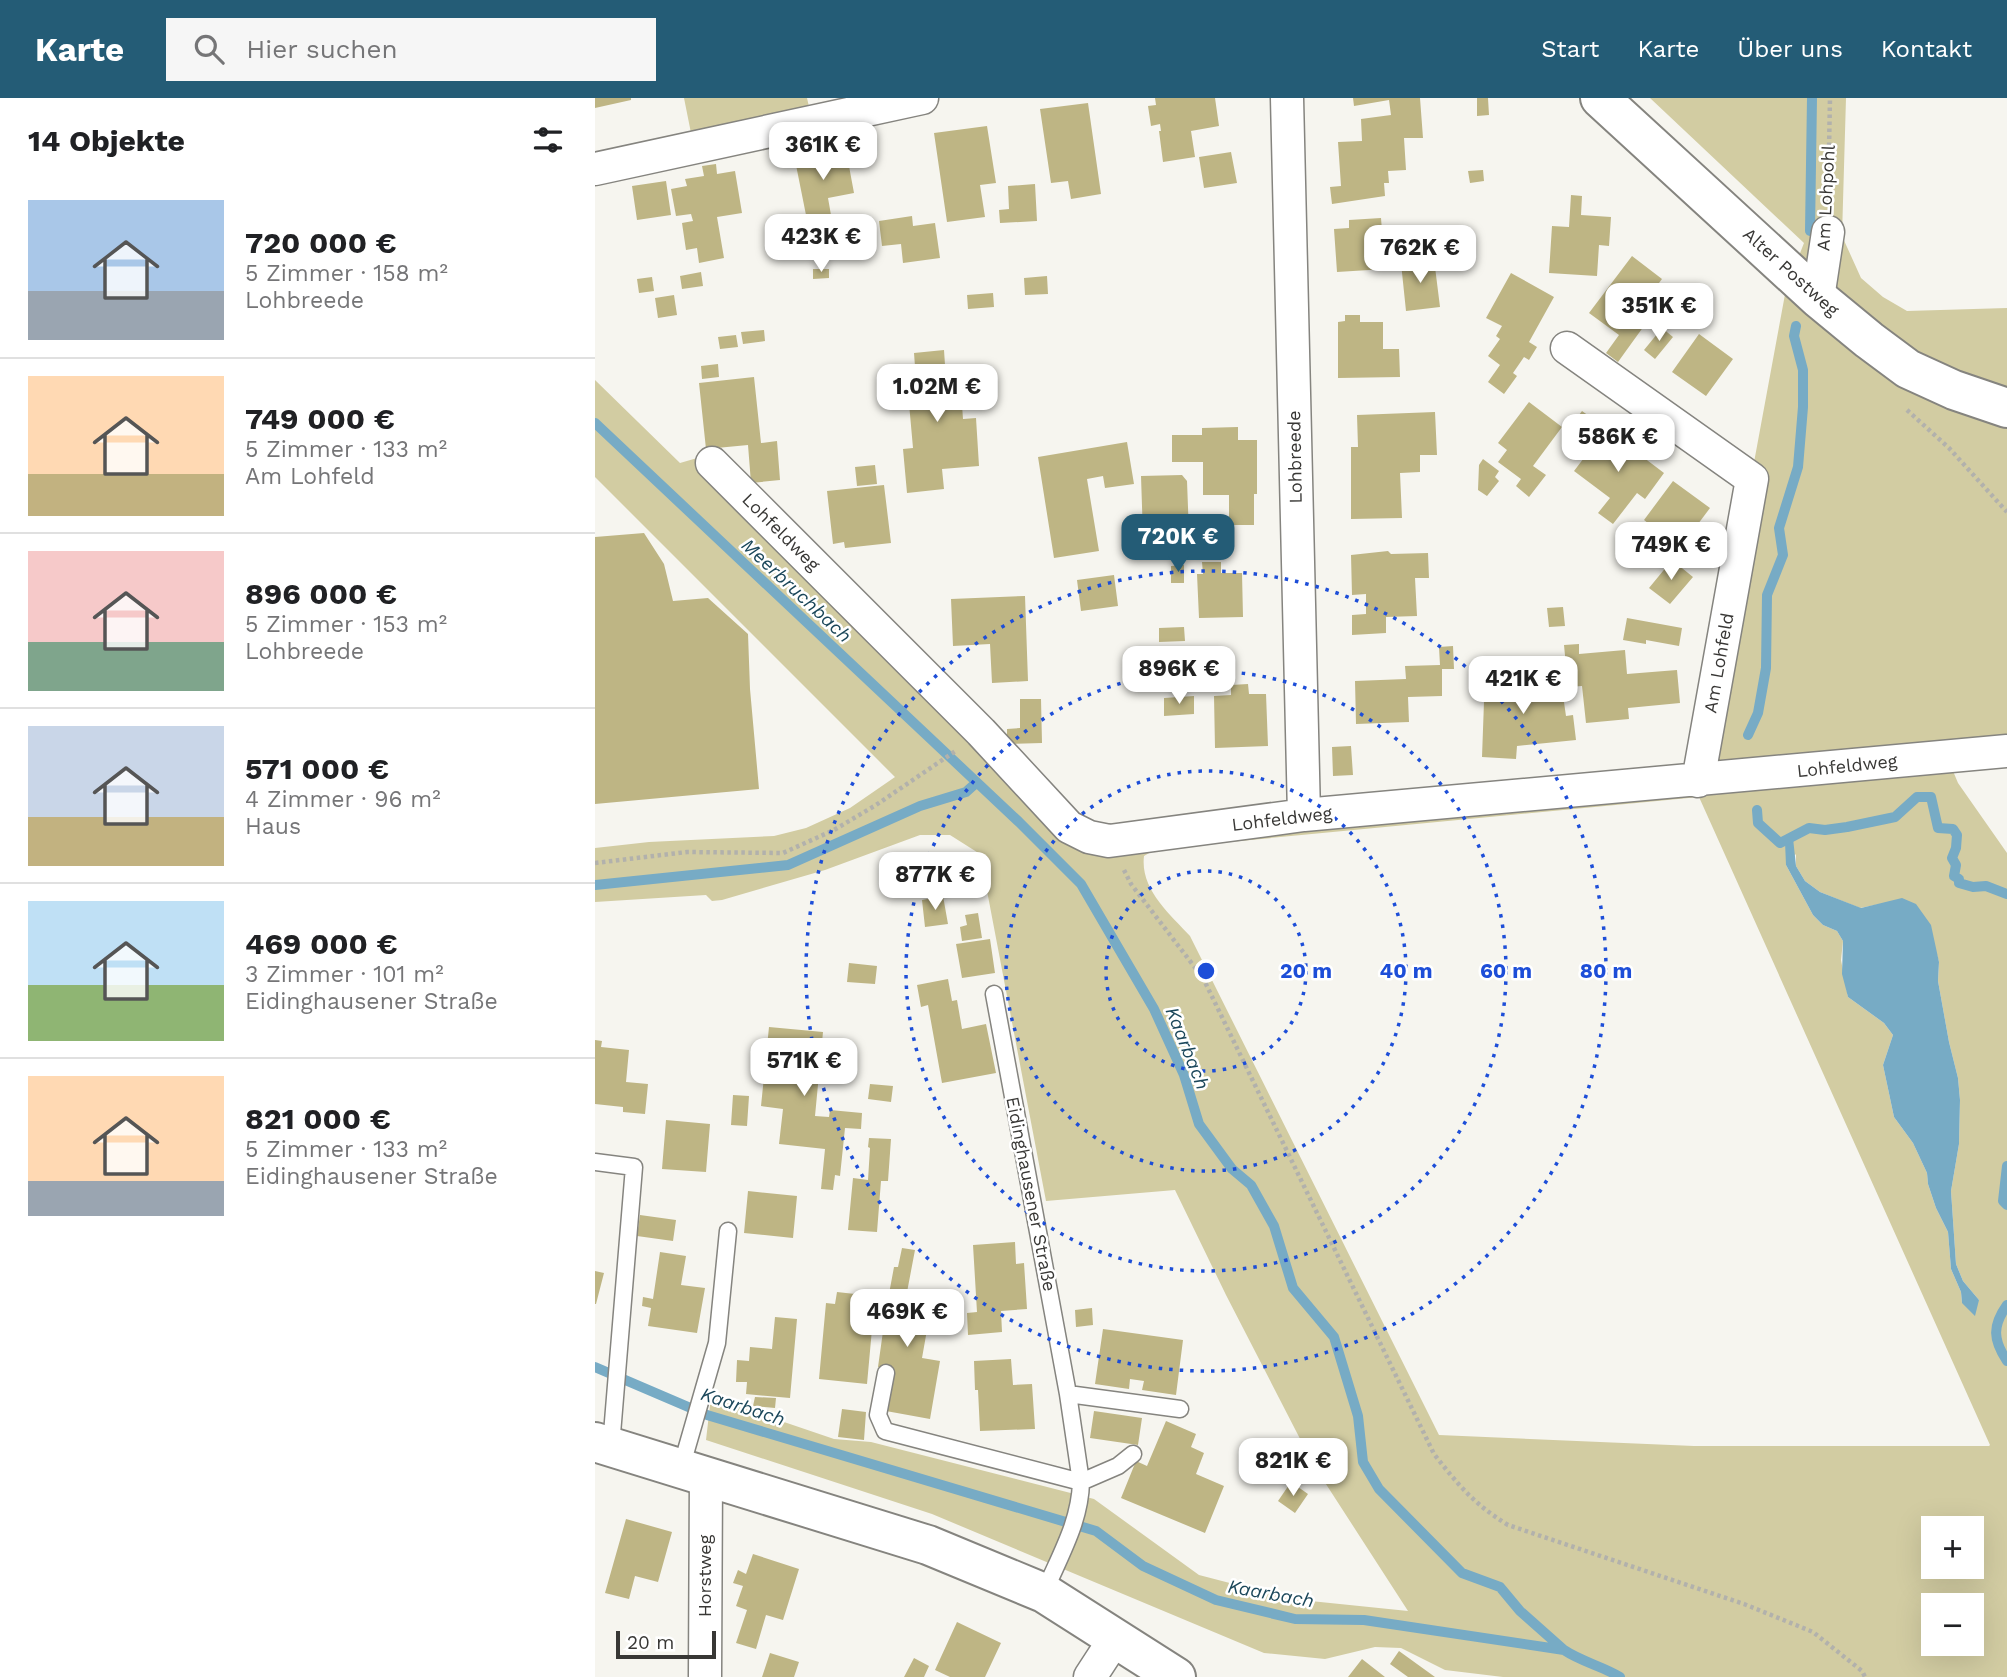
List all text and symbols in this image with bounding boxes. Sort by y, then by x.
search box [166,18,656,81]
text: Karte [35,30,124,69]
icon: search [190,30,228,68]
text: Hier suchen [246,34,398,64]
text: Start [1541,35,1599,63]
text: Karte [1637,35,1699,63]
text: Über uns [1737,35,1843,63]
text: Kontakt [1881,35,1972,63]
icon: filters [529,121,567,159]
pin: 361K € [766,122,880,182]
text: 14 Objekte [28,123,185,158]
text: 361K € [785,131,861,158]
street label: Am Lohpohl [1812,144,1839,252]
pin: 423K € [764,214,878,274]
text: 423K € [781,223,861,250]
street label: Alter Postweg [1739,223,1844,320]
text: 720 000 € [245,225,397,260]
pin: 762K € [1363,226,1477,285]
icon: home [84,228,168,312]
text: 762K € [1380,234,1460,261]
text: 5 Zimmer · 158 m² [245,260,448,287]
pin: 351K € [1602,284,1716,343]
text: Lohbreede [245,287,364,314]
text: 351K € [1621,292,1697,319]
pin: 1.02M € [872,364,1002,424]
text: 1.02M € [893,373,981,400]
text: 749 000 € [245,401,395,436]
icon: home [84,404,168,488]
street label: Lohbreede [1283,410,1306,504]
pin: 586K € [1561,414,1675,474]
text: 586K € [1578,423,1658,450]
text: 5 Zimmer · 133 m² [245,436,447,463]
text: Am Lohfeld [245,463,375,490]
street label: Lohfeldweg [738,488,825,575]
pin: 720K € [1121,514,1235,574]
pin: 749K € [1614,522,1728,582]
text: 720K € [1137,523,1219,550]
text: 749K € [1631,531,1711,558]
water label: Meerbruchbach [737,534,856,647]
text: 896 000 € [245,576,397,611]
icon: home [84,579,168,663]
text: 5 Zimmer · 153 m² [245,611,447,638]
street label: Am Lohfeld [1699,611,1738,715]
text: Lohbreede [245,638,364,665]
pin: 896K € [1122,646,1236,706]
text: 896K € [1138,655,1220,682]
pin: 421K € [1466,656,1580,716]
text: 421K € [1485,665,1561,692]
street label: Lohfeldweg [1796,750,1899,781]
text: 571 000 € [245,751,389,786]
icon: home [84,754,168,838]
text: 4 Zimmer · 96 m² [245,786,441,813]
street label: Lohfeldweg [1231,802,1334,835]
text: Haus [245,813,301,840]
pin: 877K € [878,852,992,912]
text: 877K € [895,861,975,888]
text: 469 000 € [245,926,398,961]
icon: home [84,929,168,1013]
text: 20 m [1280,958,1332,983]
text: 40 m [1380,958,1432,983]
text: 60 m [1480,958,1532,983]
text: 80 m [1580,958,1632,983]
centre of rings [1194,959,1218,983]
text: 3 Zimmer · 101 m² [245,961,444,988]
text: Eidinghausener Straße [245,988,498,1015]
water label: Kaarbach [1161,1003,1215,1093]
pin: 571K € [747,1038,861,1098]
text: 571K € [766,1047,842,1074]
street label: Eidinghausener Straße [1002,1095,1061,1293]
text: 821 000 € [245,1101,391,1136]
icon: home [84,1104,168,1188]
text: 5 Zimmer · 133 m² [245,1136,447,1163]
text: Eidinghausener Straße [245,1163,498,1190]
pin: 469K € [850,1290,964,1349]
text: 469K € [866,1298,948,1325]
water label: Kaarbach [698,1382,788,1431]
pin: 821K € [1236,1438,1350,1498]
text: 821K € [1255,1447,1331,1474]
map controls [1921,1516,1984,1656]
button: + [1921,1516,1984,1579]
street label: Horstweg [694,1534,715,1617]
water label: Kaarbach [1226,1575,1316,1612]
button: − [1921,1593,1984,1656]
scale bar [616,1628,716,1660]
text: 20 m [627,1631,674,1654]

